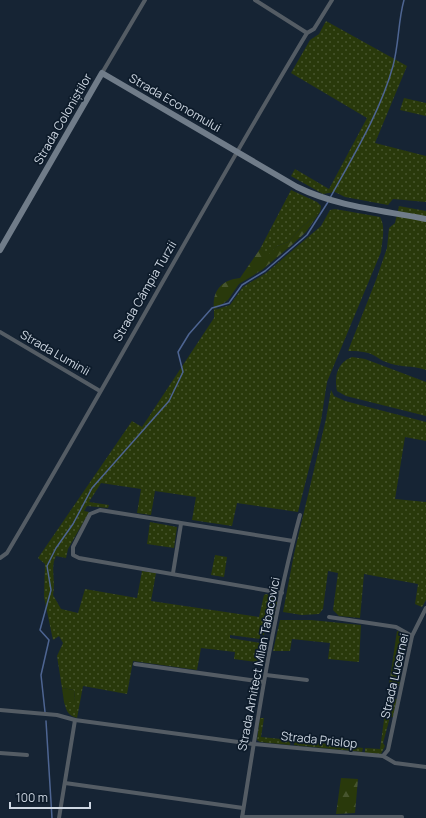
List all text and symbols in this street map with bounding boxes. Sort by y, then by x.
street label: Strada Coloniștilor [30,69,96,168]
street label: Strada Economului [126,69,224,136]
street label: Strada Câmpia Turzii [109,237,180,344]
street label: Strada Luminii [17,326,93,379]
street label: Strada Arhitect Milan Tabacovici [233,576,284,752]
street label: Strada Lucernei [376,632,413,720]
street label: Strada Prislop [280,727,358,752]
scale bar [10,784,90,810]
text: 100 m [16,789,48,806]

